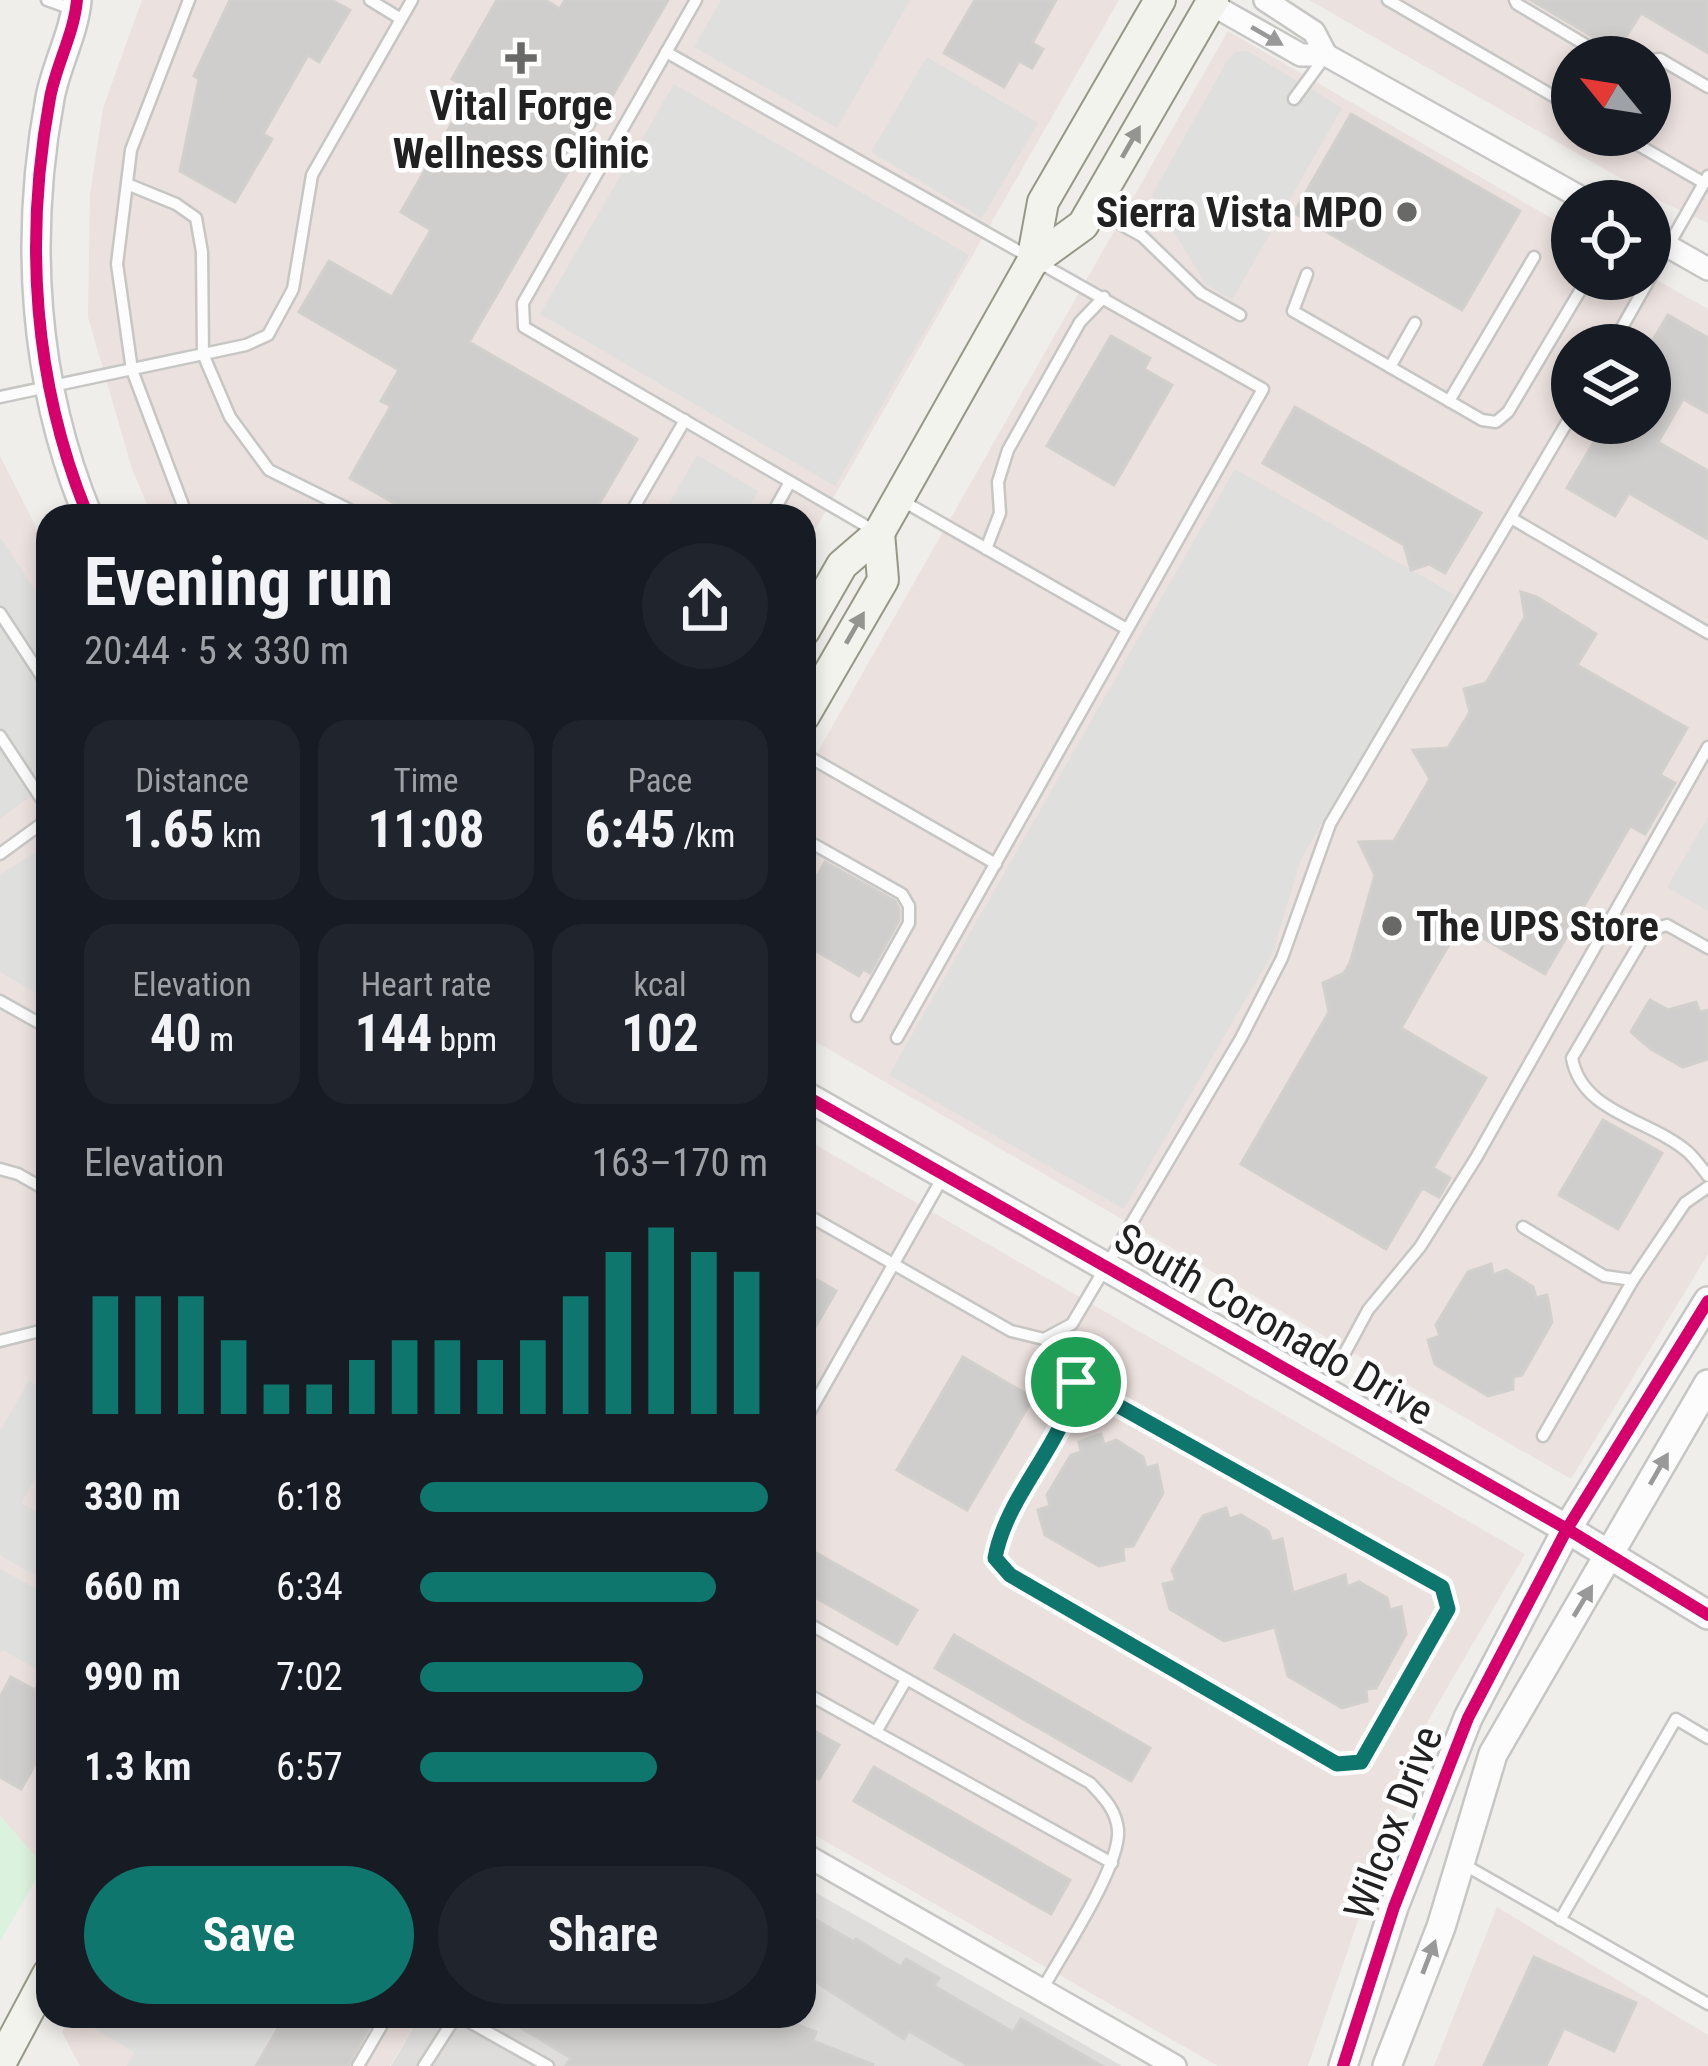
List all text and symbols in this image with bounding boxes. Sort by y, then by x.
one-way arrow [1250,24,1284,45]
north arrow [1551,36,1671,156]
map controls [1551,36,1671,444]
marker: Vital Forge Wellness Clinic [505,42,537,74]
place label: Vital Forge Wellness Clinic [393,81,649,178]
one-way arrow [1120,125,1141,159]
button: locate [1551,180,1671,300]
place label: Sierra Vista MPO [1096,188,1383,237]
marker: Sierra Vista MPO [1394,199,1420,225]
button: layers [1551,324,1671,444]
button: share [642,543,768,669]
text: Evening run [84,544,393,621]
one-way arrow [844,611,865,644]
text: 20:44 · 5 × 330 m [84,628,349,674]
text: Distance [135,761,249,800]
text: Time [393,761,459,800]
text: Pace [628,761,692,800]
text: 1.65 [122,800,214,859]
text: 11:08 [367,800,485,859]
text: 6:45 [585,800,676,859]
text: km [214,816,262,855]
text: /km [676,816,735,855]
place label: The UPS Store [1416,902,1659,951]
marker: The UPS Store [1379,913,1405,939]
text: Elevation [133,965,251,1004]
text: Heart rate [361,965,491,1004]
text: kcal [633,965,687,1004]
text: 40 [150,1004,202,1063]
text: 144 [355,1004,432,1063]
text: 102 [621,1004,699,1063]
text: m [202,1020,234,1059]
text: bpm [432,1020,497,1059]
text: Elevation [84,1140,224,1186]
text: 163–170 m [592,1140,768,1186]
street label: South Coronado Drive [1106,1213,1442,1435]
pin [1025,1331,1127,1433]
icon: arrive [1043,1349,1109,1415]
one-way arrow [1648,1453,1669,1486]
text: 330 m [84,1474,181,1520]
text: 6:18 [276,1474,343,1520]
text: 660 m [84,1564,181,1610]
text: 6:34 [276,1564,343,1610]
one-way arrow [1572,1584,1593,1618]
text: 990 m [84,1654,181,1700]
text: 7:02 [276,1654,343,1700]
street label: Wilcox Drive [1334,1719,1452,1927]
text: 1.3 km [84,1744,191,1790]
text: 6:57 [276,1744,343,1790]
button: Save [84,1866,414,2004]
button: Share [438,1866,768,2004]
one-way arrow [1421,1939,1440,1975]

